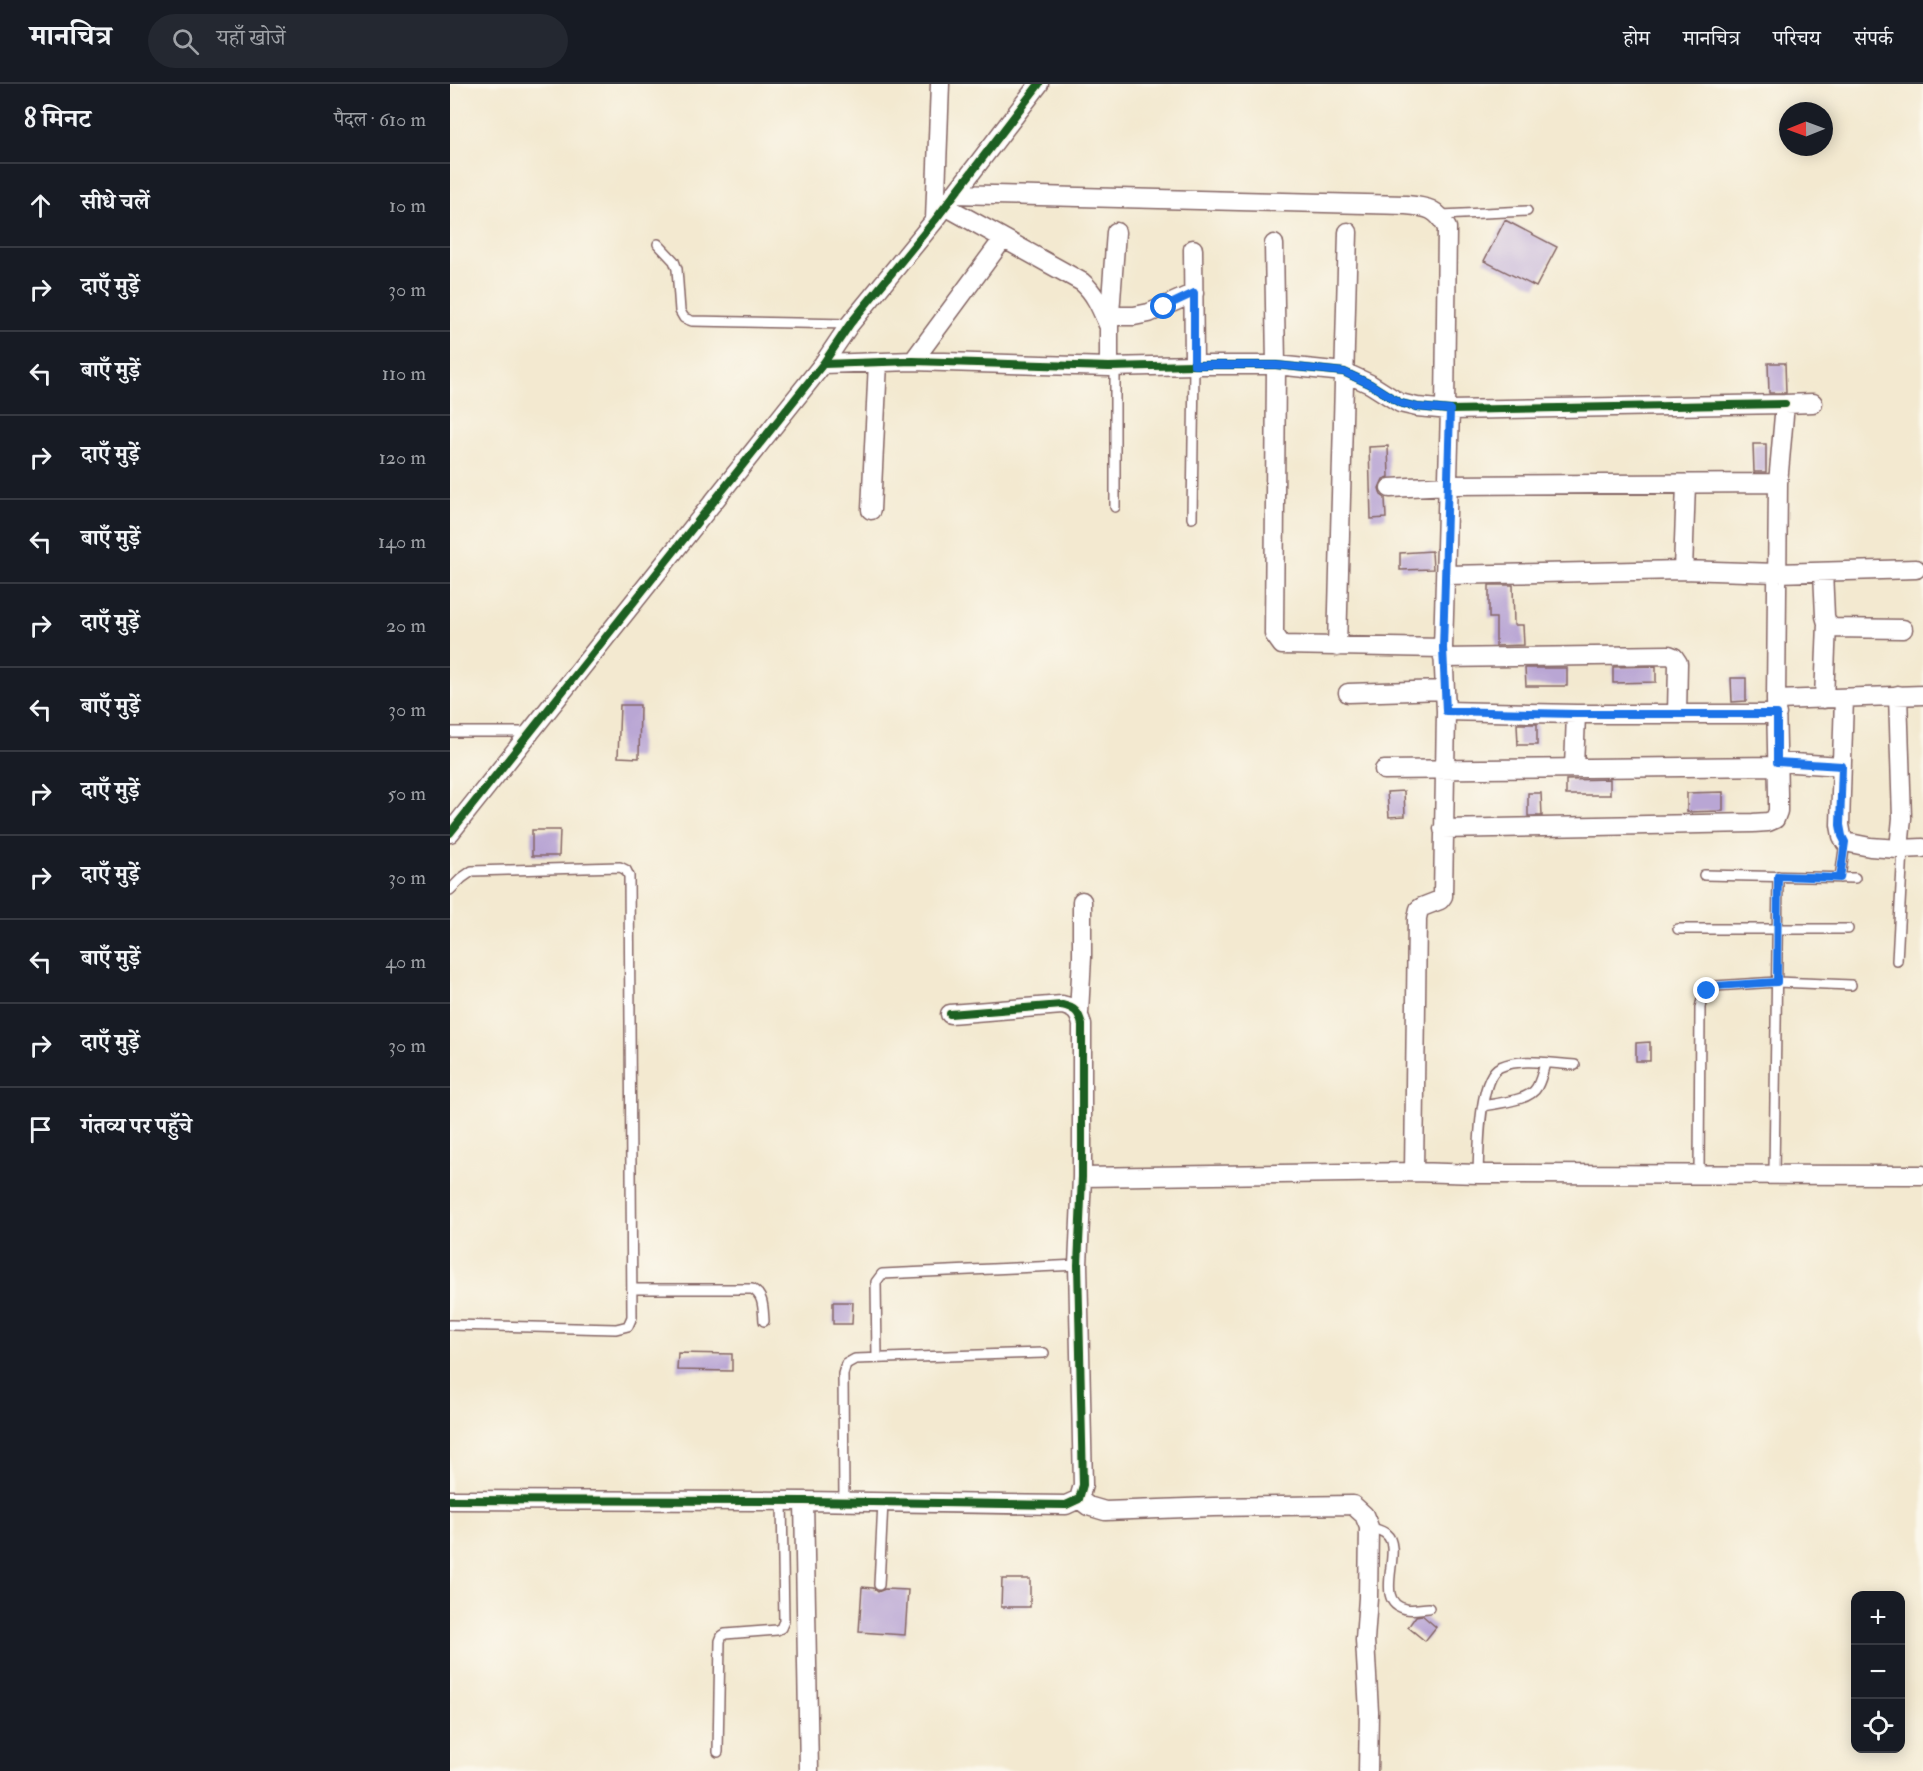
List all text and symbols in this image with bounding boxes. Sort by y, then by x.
search box [148,14,568,68]
text: मानचित्र [30,19,112,54]
text: यहाँ खोजें [217,24,286,52]
icon: search [169,25,202,58]
text: होम [1623,25,1650,52]
text: मानचित्र [1683,25,1740,52]
text: परिचय [1773,25,1821,52]
text: संपर्क [1854,25,1893,52]
north arrow [1779,102,1833,156]
text: 8 मिनट [24,103,91,135]
text: पैदल · 610 m [334,107,426,132]
text: सीधे चलें [81,188,149,216]
icon: ahead [24,189,57,222]
text: 10 m [389,193,426,218]
text: दाएँ मुड़ें [81,272,140,300]
icon: right [24,273,57,306]
text: 30 m [388,277,426,302]
route start [1150,293,1176,319]
text: बाएँ मुड़ें [81,356,140,384]
icon: left [24,357,57,390]
text: 110 m [382,361,426,386]
text: दाएँ मुड़ें [81,440,140,468]
icon: right [24,441,57,474]
text: 120 m [379,445,426,470]
text: बाएँ मुड़ें [81,524,140,552]
icon: left [24,525,57,558]
text: 140 m [378,529,426,554]
text: दाएँ मुड़ें [81,608,140,636]
icon: right [24,609,57,642]
text: 20 m [386,613,426,638]
text: बाएँ मुड़ें [81,692,140,720]
icon: left [24,693,57,726]
text: 30 m [388,697,426,722]
text: दाएँ मुड़ें [81,776,140,804]
icon: right [24,777,57,810]
text: 50 m [387,781,426,806]
text: दाएँ मुड़ें [81,860,140,888]
icon: right [24,861,57,894]
text: 30 m [388,865,426,890]
text: बाएँ मुड़ें [81,944,140,972]
icon: left [24,945,57,978]
text: 40 m [385,949,426,974]
route end [1693,977,1719,1003]
text: दाएँ मुड़ें [81,1028,140,1056]
icon: right [24,1029,57,1062]
text: 30 m [388,1033,426,1058]
text: गंतव्य पर पहुँचे [81,1112,192,1140]
icon: arrive [24,1113,57,1146]
map controls [1851,1591,1905,1753]
button: + [1851,1591,1905,1645]
button: − [1851,1645,1905,1699]
button: locate [1851,1699,1905,1753]

